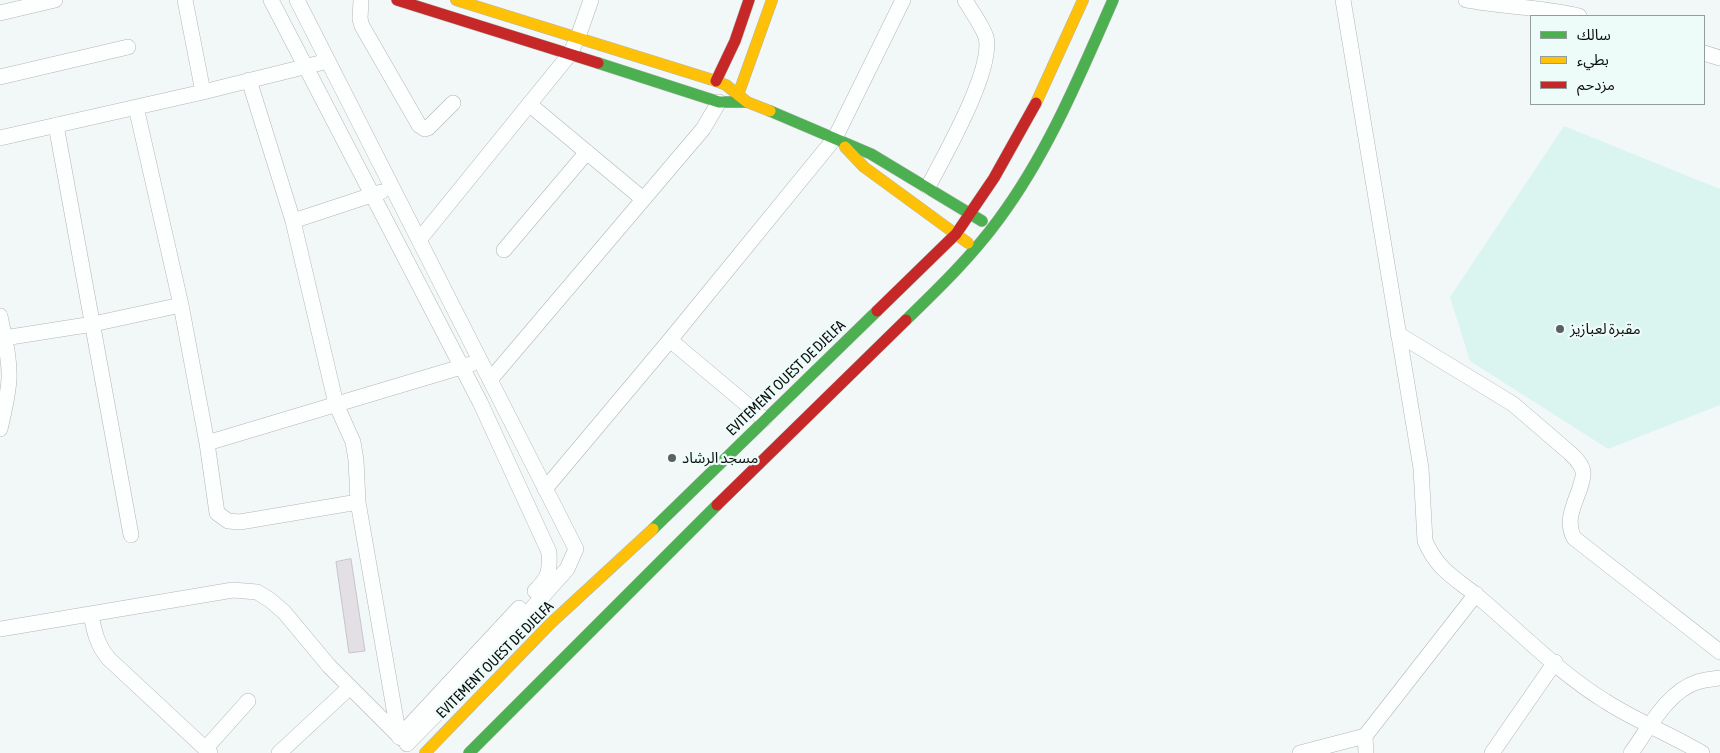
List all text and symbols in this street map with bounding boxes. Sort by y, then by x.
legend [1530,15,1705,105]
text: سالك [1577,26,1611,43]
text: بطيء [1577,51,1609,68]
text: مزدحم [1577,76,1615,93]
street label: EVITEMENT OUEST DE DJELFA [723,317,849,439]
place label: مقبرة لعبازيز [1570,320,1641,338]
marker: مقبرة لعبازيز [1554,323,1566,335]
place label: مسجد الرشاد [682,449,758,467]
marker: مسجد الرشاد [666,452,678,464]
street label: EVITEMENT OUEST DE DJELFA [433,598,557,722]

